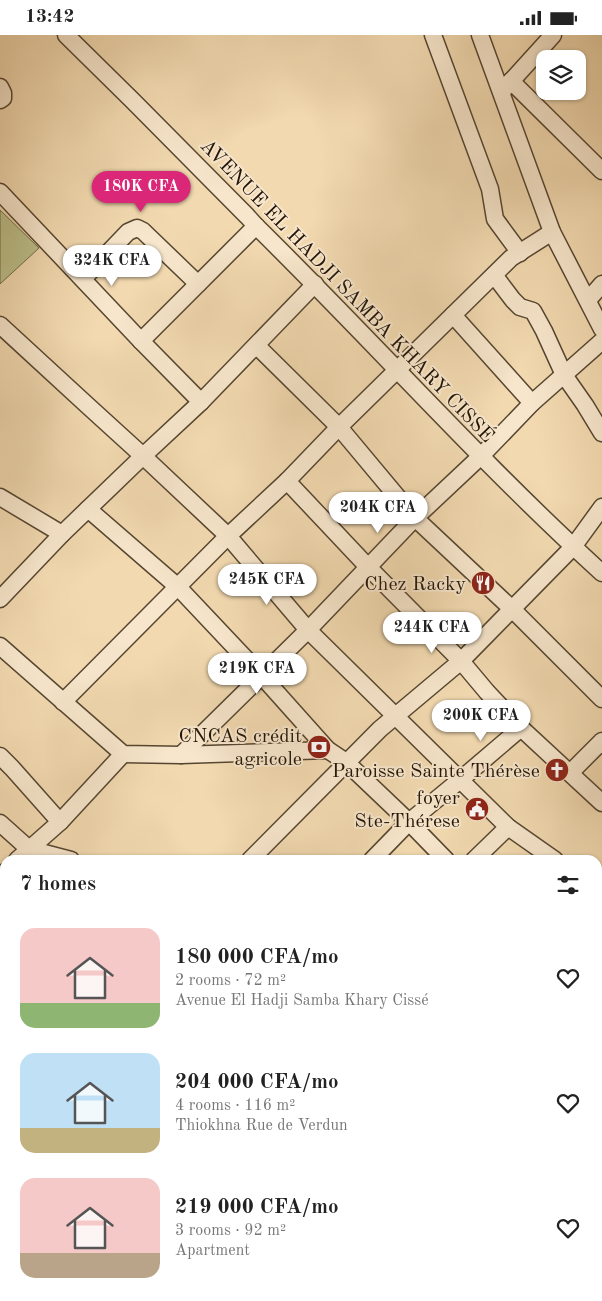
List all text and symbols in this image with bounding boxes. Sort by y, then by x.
text: 13:42 [25,8,74,27]
map controls [536,50,586,100]
button: layers [536,50,586,100]
street label: AVENUE EL HADJI SAMBA KHARY CISSÉ [196,134,499,447]
pin: 180K CFA [89,171,193,213]
text: 180K CFA [103,179,179,195]
pin: 324K CFA [60,245,164,287]
text: 324K CFA [74,253,150,269]
pin: 204K CFA [326,491,430,534]
text: 204K CFA [340,500,416,516]
pin: 245K CFA [215,563,319,606]
restaurant icon: Chez Racky [470,570,496,596]
text: 245K CFA [229,572,305,588]
place label: Chez Racky [364,575,466,595]
pin: 244K CFA [380,611,484,654]
text: 244K CFA [394,620,470,636]
pin: 219K CFA [205,653,309,695]
text: 219K CFA [219,661,295,677]
pin: 200K CFA [429,699,533,742]
text: 200K CFA [443,708,519,724]
place label: CNCAS crédit agricole [179,727,302,770]
bank icon: CNCAS crédit agricole [306,734,332,760]
church icon: Paroisse Sainte Thérèse [544,757,570,783]
place label: Paroisse Sainte Thérèse [332,762,540,782]
place label: foyer Ste-Thérese [354,789,460,832]
public building icon: foyer Ste-Thérese [464,796,490,822]
icon: filters [554,871,582,899]
text: 7 homes [20,874,96,895]
text: 180 000 CFA/mo [175,947,339,968]
icon: home [60,948,120,1008]
icon: heart [554,964,582,992]
text: 2 rooms · 72 m² [175,973,286,989]
text: Avenue El Hadji Samba Khary Cissé [175,993,429,1009]
text: 204 000 CFA/mo [175,1072,339,1093]
icon: home [60,1073,120,1133]
icon: heart [554,1089,582,1117]
text: 4 rooms · 116 m² [175,1098,295,1114]
text: Thiokhna Rue de Verdun [175,1118,348,1134]
text: 219 000 CFA/mo [175,1197,339,1218]
icon: home [60,1198,120,1258]
icon: heart [554,1214,582,1242]
text: 3 rooms · 92 m² [175,1223,286,1239]
text: Apartment [175,1243,250,1259]

